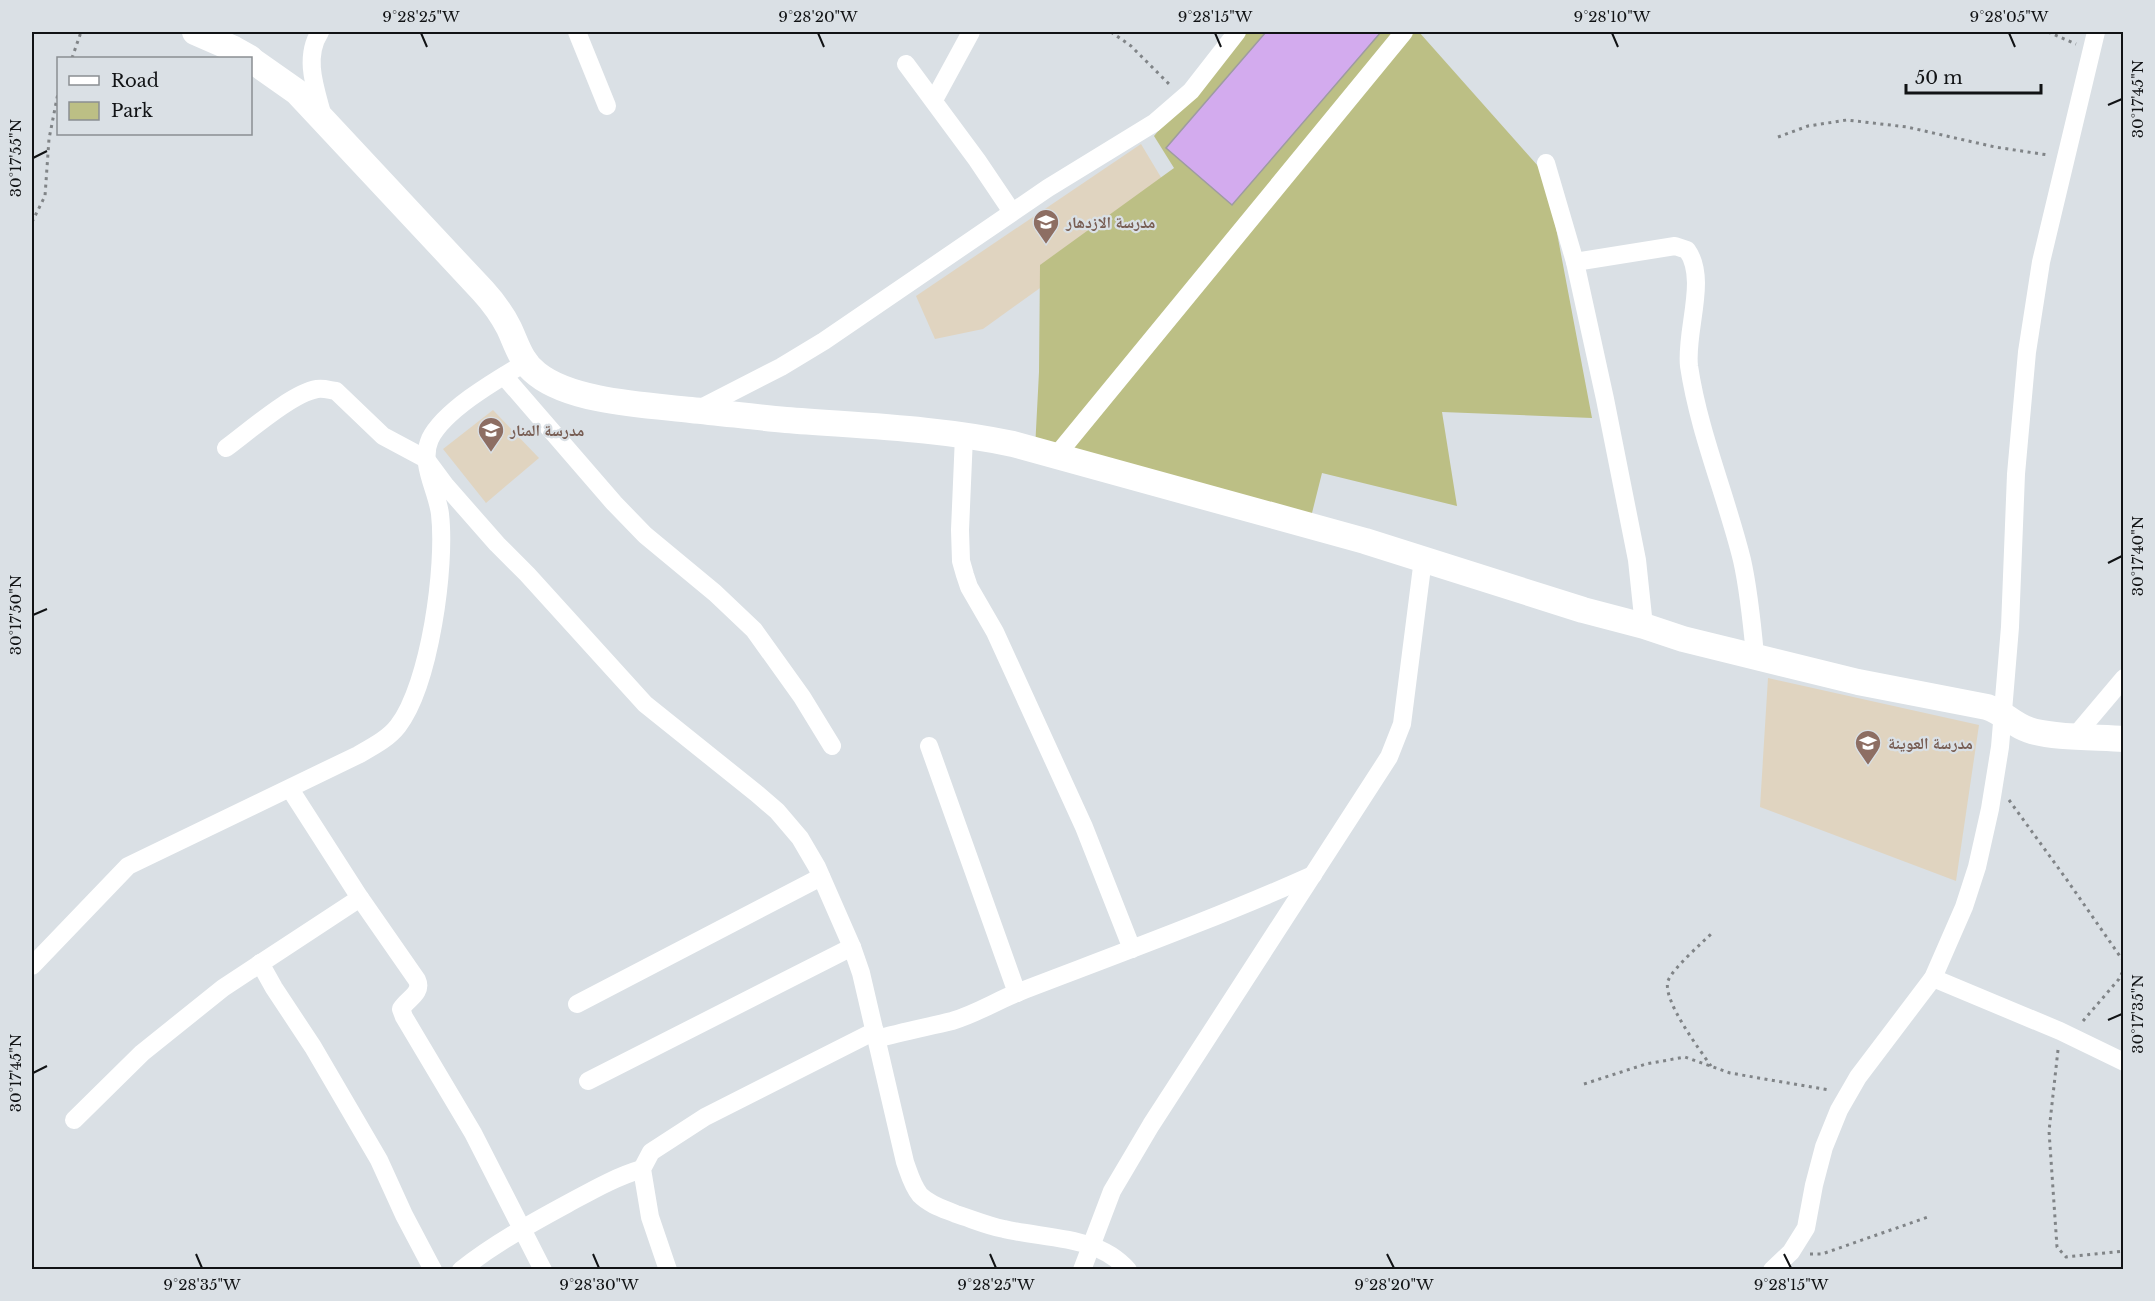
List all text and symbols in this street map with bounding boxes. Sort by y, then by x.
text: 9°28'25"W [382,7,460,26]
text: 9°28'20"W [778,7,858,26]
text: 9°28'15"W [1178,7,1253,26]
text: 9°28'10"W [1574,7,1651,26]
text: 9°28'05"W [1970,7,2049,26]
legend [57,57,252,135]
scale bar [1906,57,2041,95]
text: 30°17'45"N [2128,60,2147,138]
text: 50 m [1915,67,1963,89]
text: Road [111,70,159,92]
text: Park [111,100,153,122]
text: 30°17'55"N [6,119,25,197]
school or university icon: مدرسة الازدهار [1031,207,1061,245]
place label: مدرسة الازدهار [1065,212,1155,232]
school or university icon: مدرسة المنار [476,415,506,453]
place label: مدرسة المنار [509,420,584,440]
text: 30°17'40"N [2128,516,2147,596]
text: 30°17'50"N [6,575,25,655]
school or university icon: مدرسة العوينة [1853,728,1883,766]
place label: مدرسة العوينة [1888,733,1973,753]
text: 30°17'35"N [2128,974,2147,1054]
text: 30°17'45"N [6,1034,25,1112]
text: 9°28'35"W [163,1275,241,1294]
text: 9°28'30"W [559,1275,639,1294]
text: 9°28'25"W [957,1275,1035,1294]
text: 9°28'20"W [1354,1275,1434,1294]
text: 9°28'15"W [1754,1275,1829,1294]

